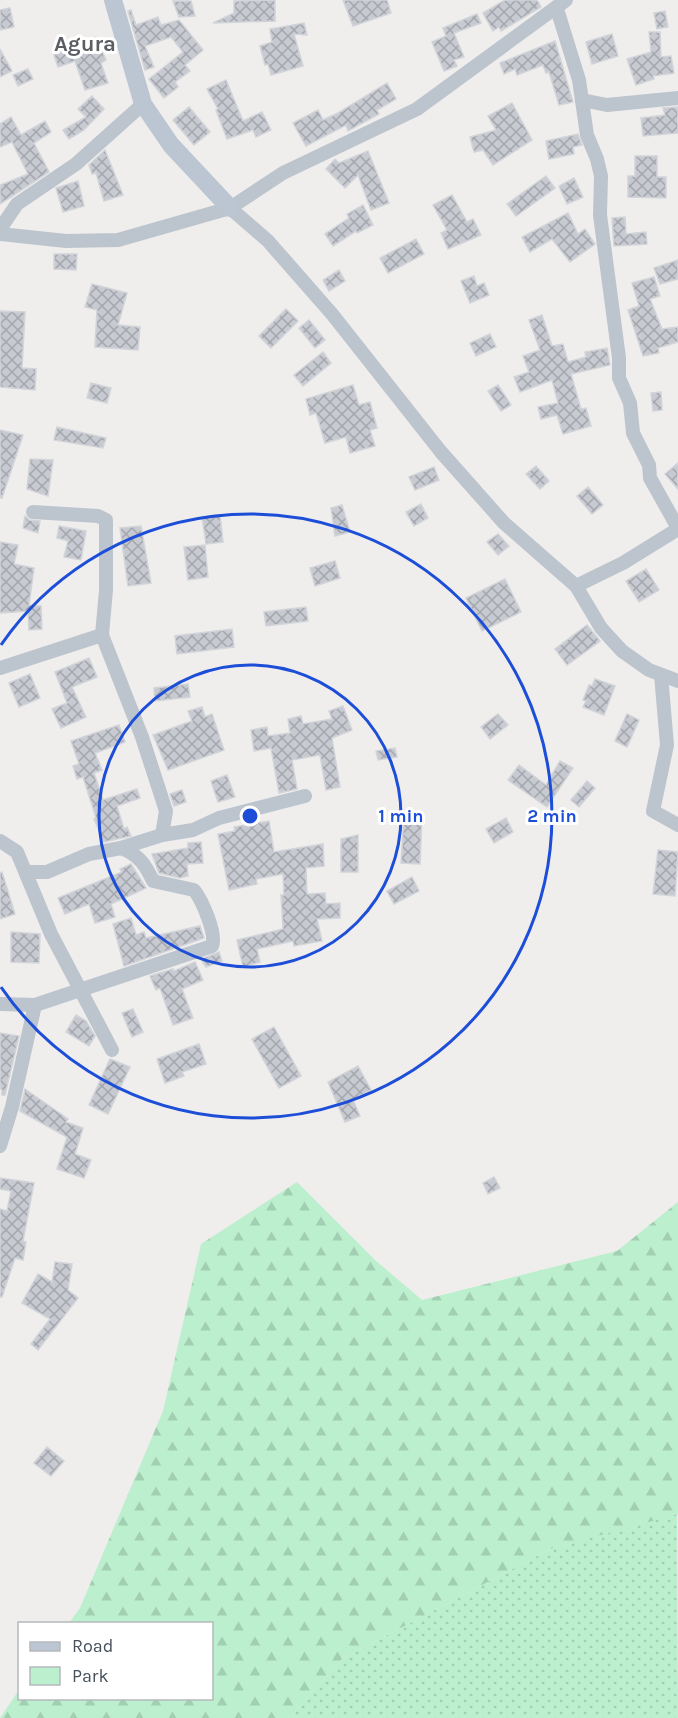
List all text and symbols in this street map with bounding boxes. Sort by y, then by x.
district label: Agura [54,31,116,57]
text: 1 min [378,805,424,827]
text: 2 min [527,805,577,827]
centre of rings [240,806,260,826]
legend [18,1622,213,1700]
text: Road [72,1635,113,1657]
text: Park [72,1665,109,1687]

